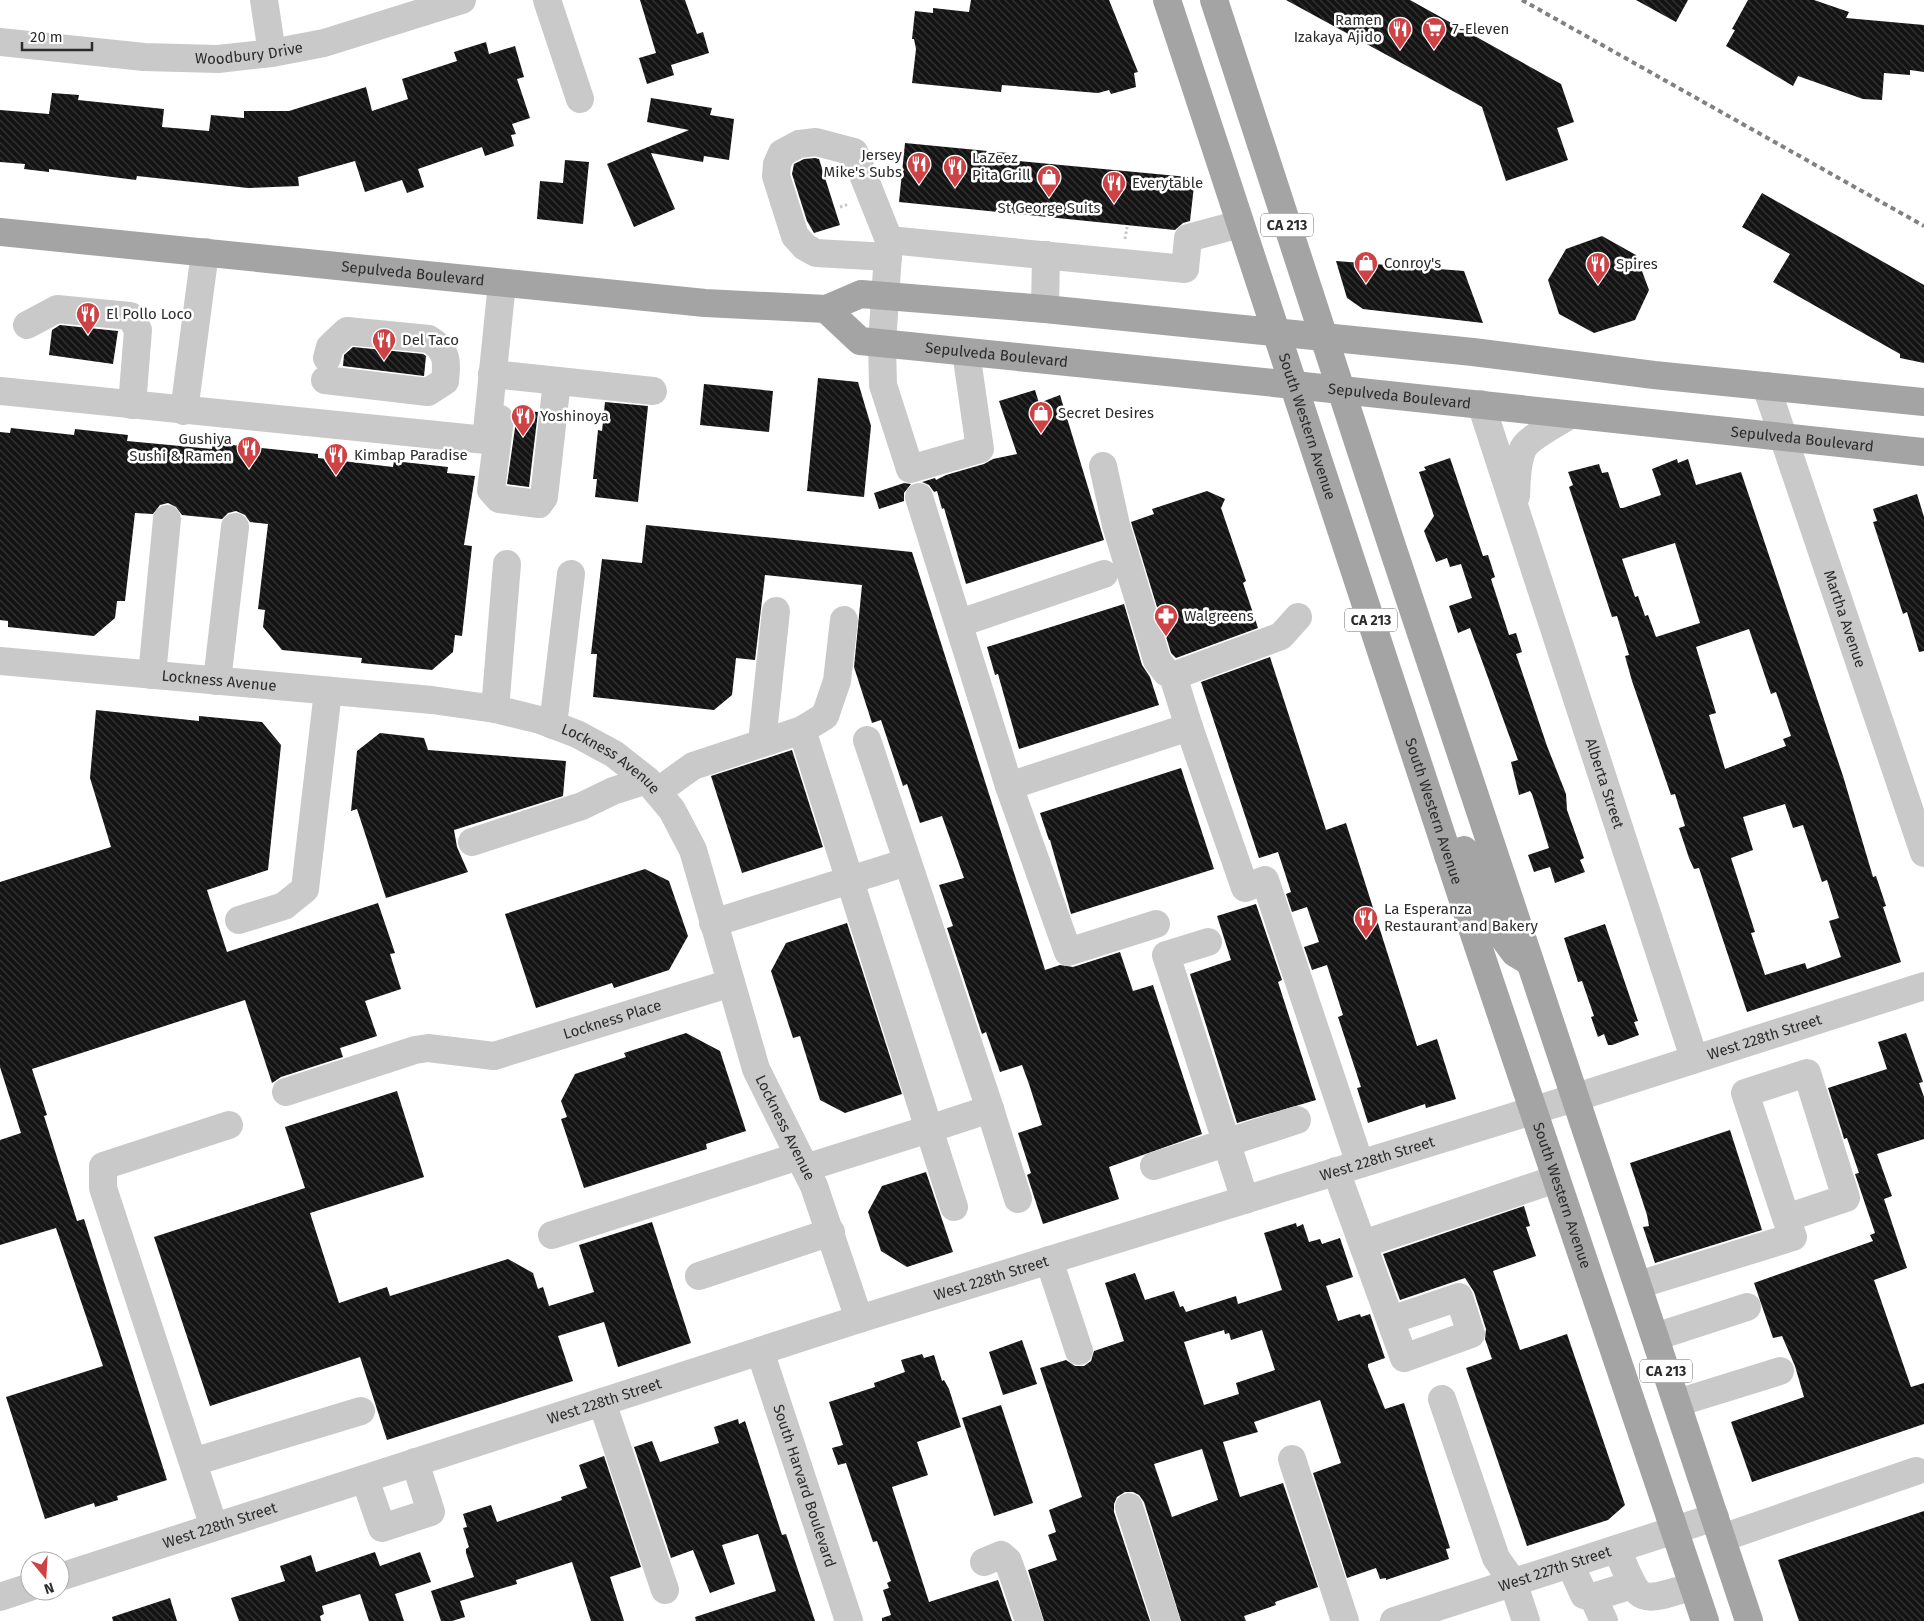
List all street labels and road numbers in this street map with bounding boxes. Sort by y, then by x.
street label: Woodbury Drive [195,38,304,68]
road number: CA 213 [1261,214,1313,236]
street label: Sepulveda Boulevard [341,257,485,290]
street label: Sepulveda Boulevard [924,339,1069,371]
street label: South Western Avenue [1275,351,1340,502]
street label: Sepulveda Boulevard [1327,380,1472,413]
street label: Sepulveda Boulevard [1730,423,1875,456]
street label: Martha Avenue [1820,568,1870,670]
road number: CA 213 [1345,608,1397,632]
street label: Lockness Avenue [161,667,277,695]
street label: Lockness Avenue [559,720,664,798]
street label: South Western Avenue [1401,736,1466,887]
street label: Alberta Street [1581,736,1628,831]
street label: Lockness Place [561,996,663,1043]
street label: West 228th Street [1705,1010,1824,1064]
street label: Lockness Avenue [751,1072,819,1183]
street label: South Western Avenue [1529,1120,1595,1271]
street label: West 228th Street [1318,1132,1437,1185]
street label: West 228th Street [932,1252,1051,1304]
road number: CA 213 [1640,1360,1692,1382]
street label: West 228th Street [545,1374,664,1428]
street label: South Harvard Boulevard [769,1402,840,1570]
street label: West 228th Street [161,1498,280,1552]
street label: West 227th Street [1496,1542,1614,1596]

